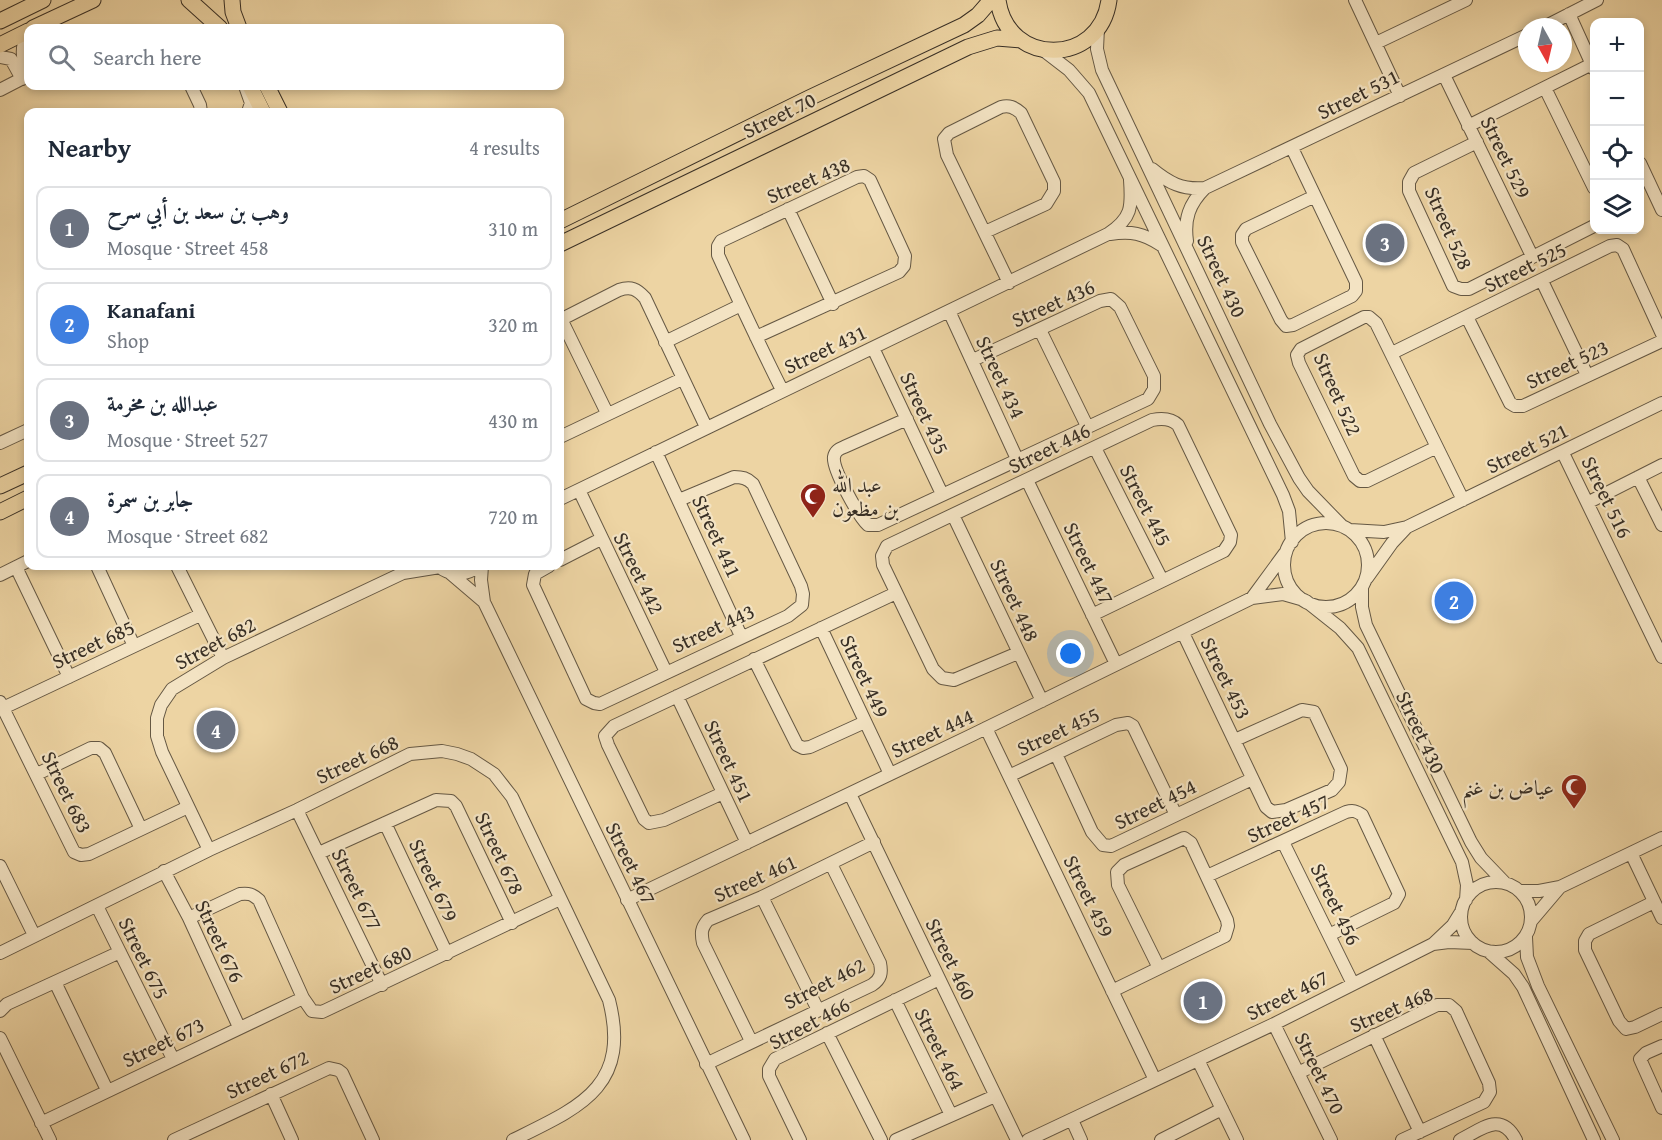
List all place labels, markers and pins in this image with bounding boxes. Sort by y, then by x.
pin: 3 [1366,220,1404,266]
place label: عبد الله بن مظعون [832,468,899,524]
mosque icon: عبد الله بن مظعون [798,481,828,519]
pin: 2 [1434,578,1474,624]
pin: 4 [196,708,236,752]
place label: عياض بن غنم [1462,772,1554,809]
mosque icon: عياض بن غنم [1559,772,1589,810]
pin: 1 [1184,978,1222,1024]

